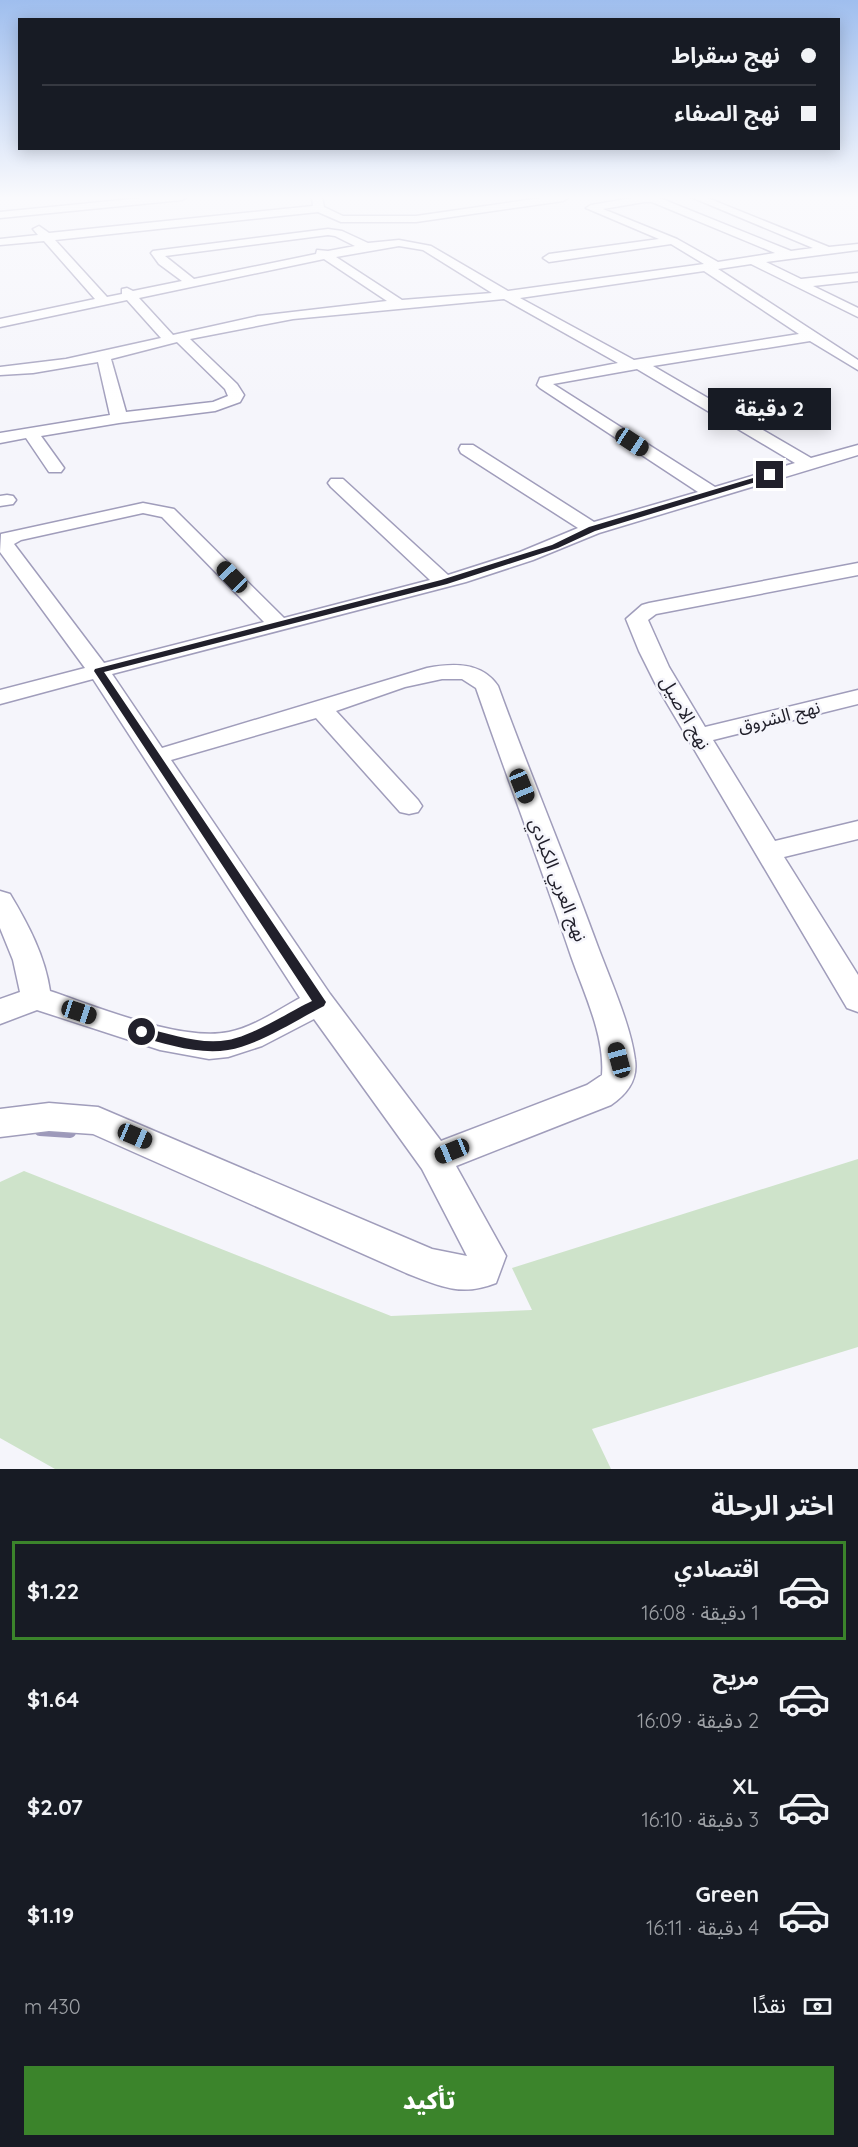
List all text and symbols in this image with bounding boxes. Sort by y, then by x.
text: نهج سقراط [672,41,780,69]
text: نهج الصفاء [674,99,780,127]
callout: 2 دقيقة [708,388,832,430]
text: 2 دقيقة [735,396,804,421]
car [612,425,652,459]
route end [756,461,783,488]
car [213,558,251,596]
street label: نهج الاصيل [653,672,716,755]
street label: نهج الشروق [735,695,823,740]
car [507,766,537,806]
street label: نهج العربي الكبادي [522,815,593,946]
car [59,998,99,1026]
route start [128,1018,155,1045]
car [606,1040,632,1080]
car [115,1121,155,1151]
car [432,1136,472,1166]
text: اختر الرحلة [711,1488,834,1522]
text: اقتصادي [674,1555,759,1583]
icon: car [777,1564,831,1618]
text: $1.22 [27,1577,79,1605]
text: 1 دقيقة · 16:08 [641,1600,759,1625]
text: مريح [713,1663,759,1691]
icon: car [777,1672,831,1726]
text: $1.64 [27,1685,79,1713]
text: 2 دقيقة · 16:09 [637,1708,759,1733]
text: XL [732,1772,759,1800]
icon: car [777,1780,831,1834]
text: $2.07 [27,1793,83,1821]
text: 3 دقيقة · 16:10 [641,1807,759,1832]
text: Green [696,1880,759,1908]
icon: car [777,1888,831,1942]
text: $1.19 [27,1901,74,1929]
text: 4 دقيقة · 16:11 [646,1915,759,1940]
icon: cash [801,1990,834,2023]
text: نقدًا [752,1991,786,2019]
text: 430 m [24,1994,81,2019]
button: تأكيد [24,2066,834,2135]

